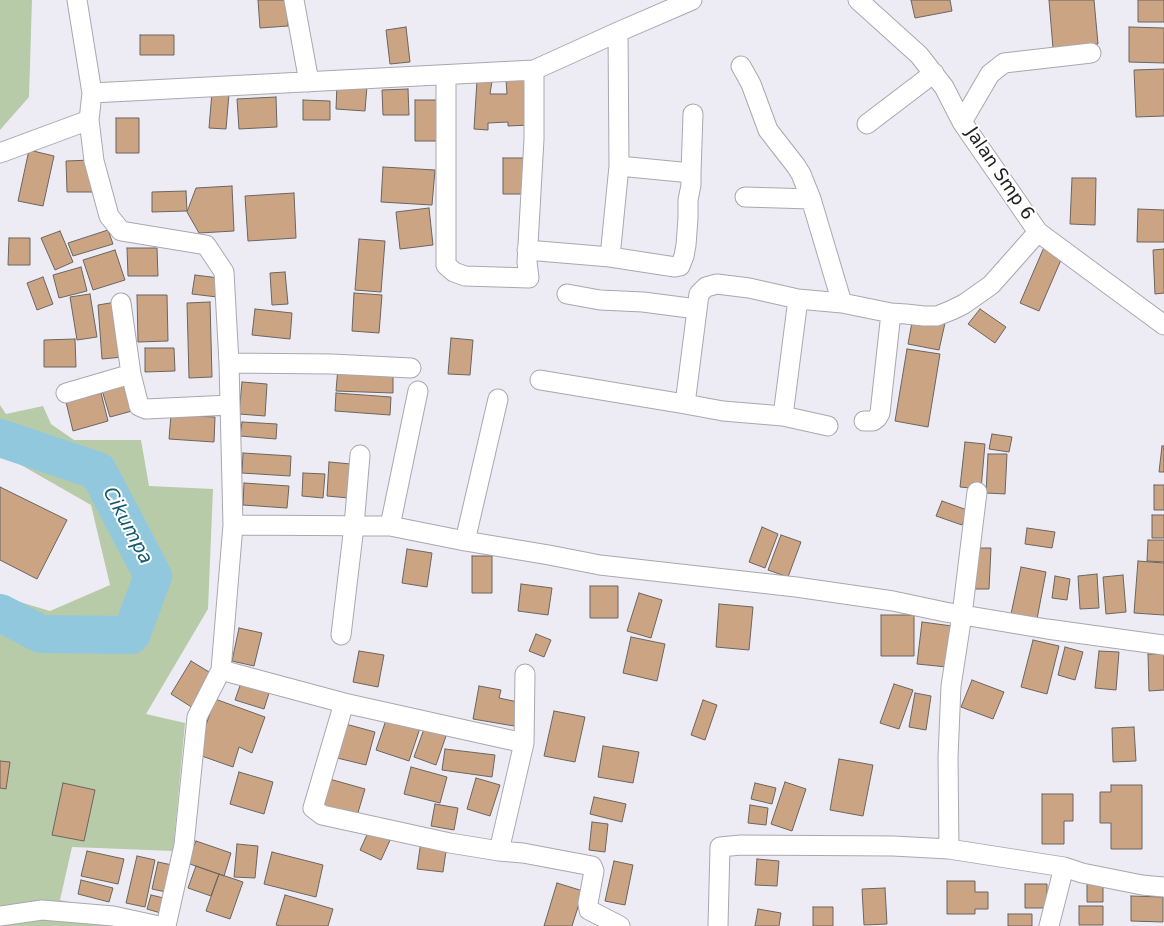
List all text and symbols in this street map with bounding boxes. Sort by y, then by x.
street label: Jalan Smp 6 [960,124,1038,224]
water label: Cikumpa [97,484,157,568]

